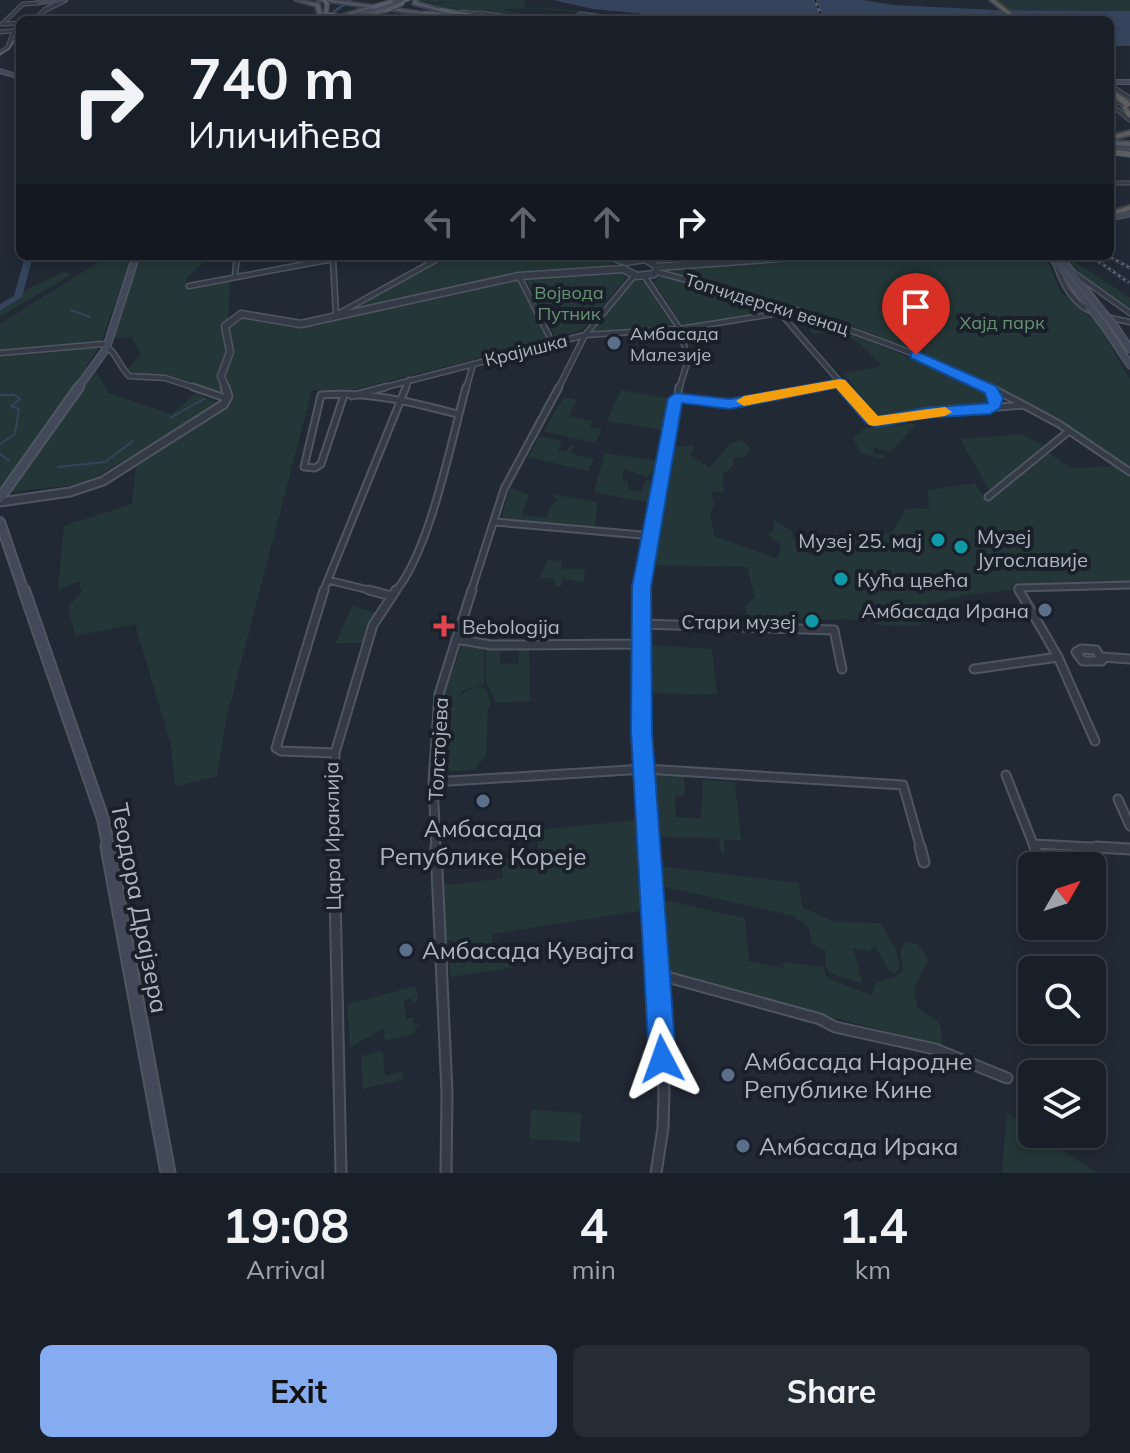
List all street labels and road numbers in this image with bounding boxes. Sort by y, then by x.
street label: Топчидерски венац [682,268,852,340]
street label: Крајишка [482,329,570,371]
street label: Толстојева [423,696,453,802]
street label: Цара Ираклија [318,761,346,911]
street label: Теодора Драјзера [105,800,175,1016]

